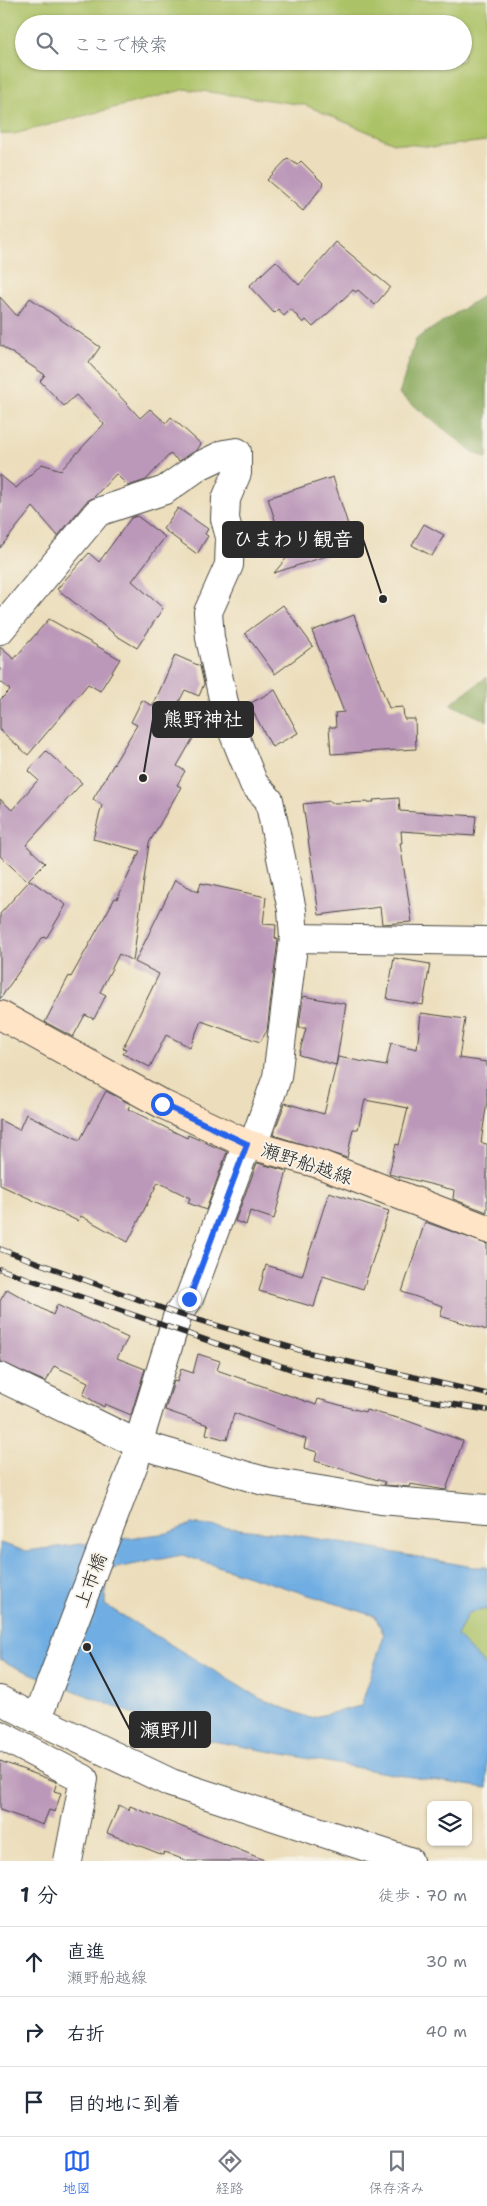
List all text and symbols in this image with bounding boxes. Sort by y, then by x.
search box [15,15,472,70]
icon: search [33,29,61,57]
text: ここで検索 [73,32,168,57]
callout: ひまわり観音 [223,522,363,557]
text: ひまわり観音 [233,526,353,552]
callout: 熊野神社 [153,702,253,737]
text: 熊野神社 [163,706,243,732]
route start [151,1093,174,1116]
street label: 瀬野船越線 [258,1137,356,1190]
route end [178,1288,201,1311]
street label: 上市橋 [69,1549,112,1611]
callout: 瀬野川 [130,1712,210,1747]
text: 瀬野川 [140,1717,200,1743]
map controls [427,1801,472,1846]
button: layers [427,1801,472,1846]
text: 1 分 [20,1881,58,1909]
text: 徒歩 · 70 m [378,1885,467,1906]
text: 直進 [67,1939,105,1964]
icon: ahead [20,1948,48,1976]
text: 30 m [426,1951,467,1972]
text: 瀬野船越線 [67,1967,147,1988]
icon: right [20,2018,48,2046]
text: 右折 [67,2021,105,2046]
text: 40 m [425,2021,467,2042]
icon: arrive [20,2088,48,2116]
text: 目的地に到着 [67,2091,181,2116]
tab: 地図 [63,2147,91,2197]
tab: 経路 [216,2147,244,2197]
tab: 保存済み [369,2147,425,2197]

